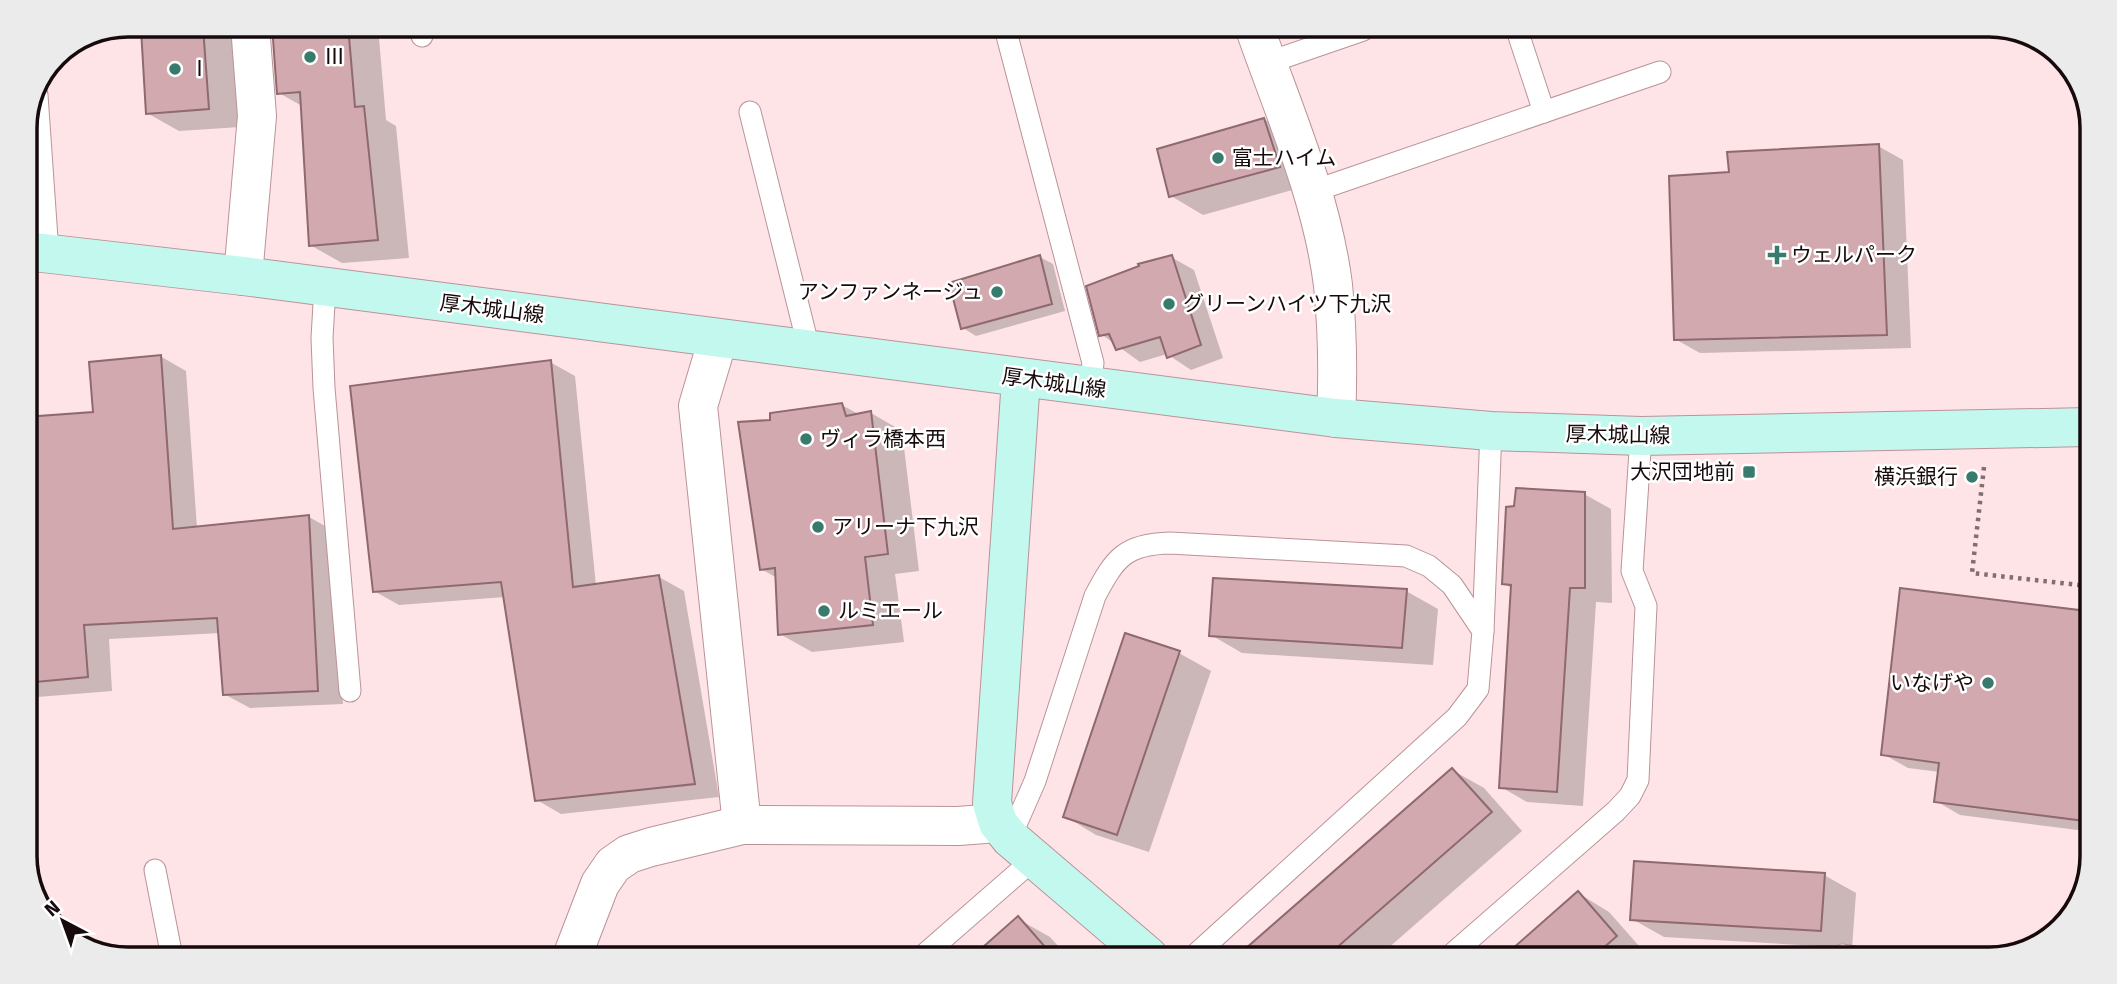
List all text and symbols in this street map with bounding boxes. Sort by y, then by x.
place label: Ⅲ [324,44,345,70]
marker: Ⅲ [302,49,318,65]
place label: Ⅰ [189,56,210,82]
marker: Ⅰ [167,61,183,77]
place label: 富士ハイム [1232,145,1336,171]
marker: 富士ハイム [1210,150,1226,166]
place label: ウェルパーク [1791,242,1917,268]
marker: ウェルパーク [1769,247,1785,263]
place label: アンファンネージュ [798,279,983,305]
marker: アンファンネージュ [989,284,1005,300]
street label: 厚木城山線 [438,290,546,328]
place label: グリーンハイツ下九沢 [1183,291,1392,317]
marker: グリーンハイツ下九沢 [1161,296,1177,312]
street label: 厚木城山線 [1000,363,1108,403]
street label: 厚木城山線 [1565,421,1671,449]
place label: ヴィラ橋本西 [820,426,946,452]
marker: ヴィラ橋本西 [798,431,814,447]
place label: 大沢団地前 [1630,459,1735,485]
marker: 大沢団地前 [1741,464,1757,480]
place label: 横浜銀行 [1874,464,1958,490]
marker: 横浜銀行 [1964,469,1980,485]
place label: アリーナ下九沢 [832,514,979,540]
marker: アリーナ下九沢 [810,519,826,535]
place label: ルミエール [838,598,943,624]
marker: ルミエール [816,603,832,619]
place label: いなげや [1890,670,1974,696]
marker: いなげや [1980,675,1996,691]
north arrow [28,886,98,956]
text: N [40,896,64,921]

